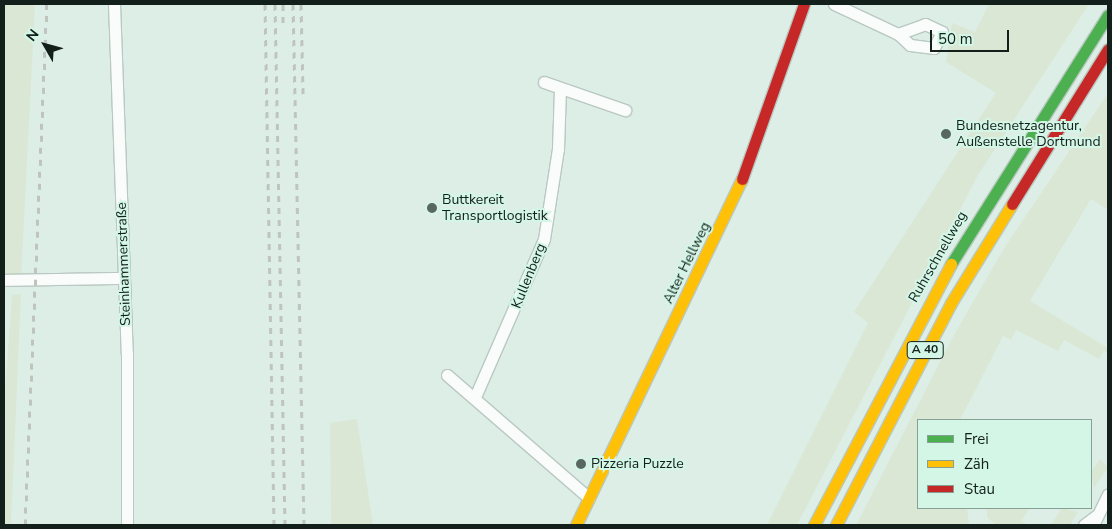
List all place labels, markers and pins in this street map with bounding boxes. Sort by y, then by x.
place label: Bundesnetzagentur, Außenstelle Dortmund [956,118,1101,150]
marker: Bundesnetzagentur, Außenstelle Dortmund [940,128,952,140]
place label: Buttkereit Transportlogistik [442,192,548,224]
marker: Buttkereit Transportlogistik [426,202,438,214]
place label: Pizzeria Puzzle [591,456,684,472]
marker: Pizzeria Puzzle [575,458,587,470]

